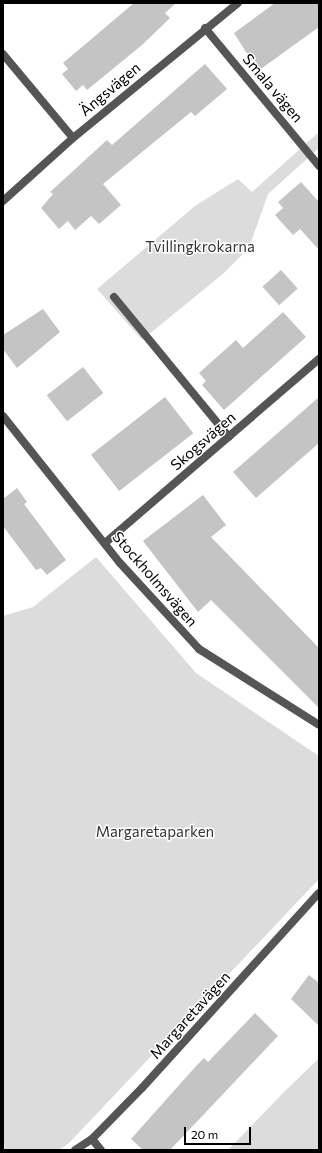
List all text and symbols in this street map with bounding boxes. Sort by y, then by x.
street label: Smala vägen [239,50,307,126]
street label: Ängsvägen [76,58,144,120]
park label: Tvillingkrokarna [145,238,255,256]
street label: Skogsvägen [167,408,239,474]
street label: Stockholmsvägen [109,528,201,630]
park label: Margaretaparken [96,823,214,841]
street label: Margaretavägen [146,968,234,1062]
scale bar [186,1119,253,1145]
text: 20 m [191,1127,218,1141]

